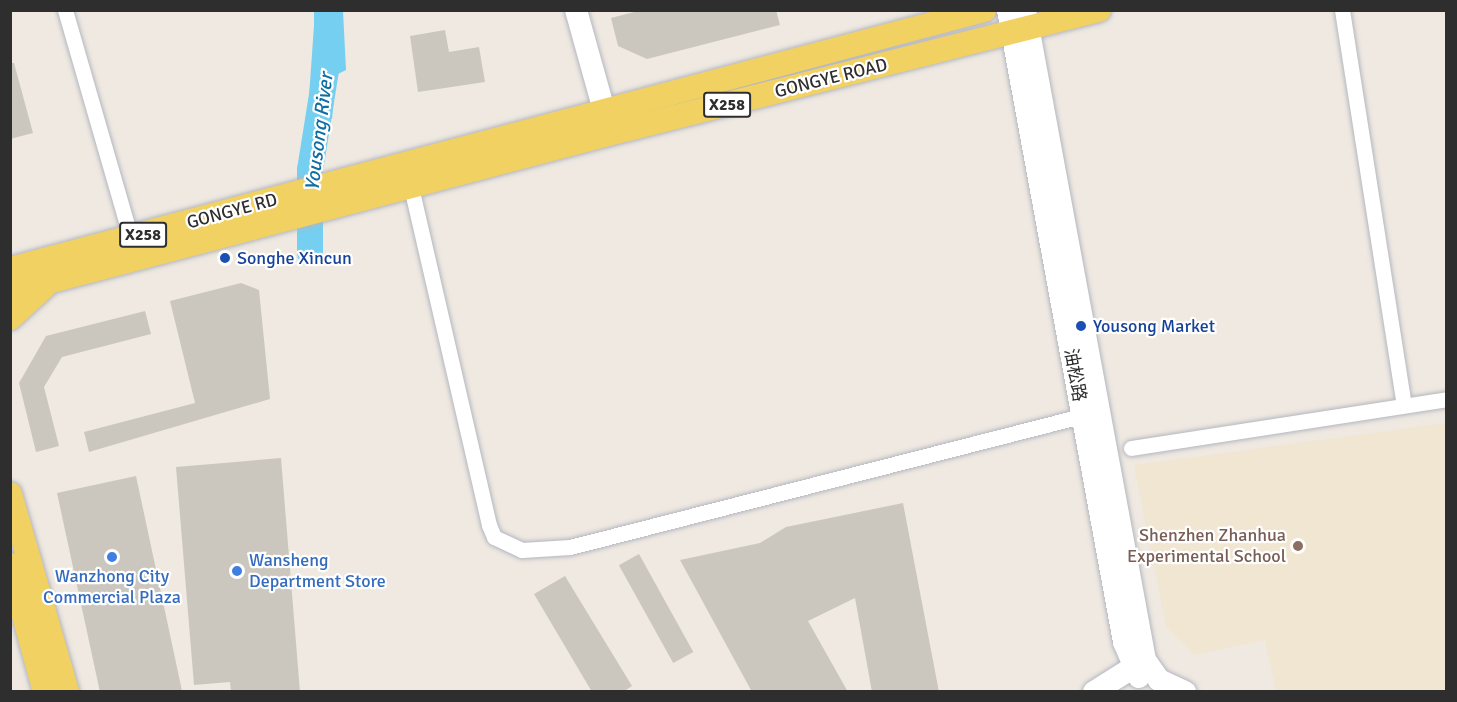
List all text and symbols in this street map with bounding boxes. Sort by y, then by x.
street label: GONGYE ROAD [773,54,889,102]
water label: Yousong River [300,72,338,192]
road number: X258 [703,92,751,118]
street label: GONGYE RD [184,189,280,233]
road number: X258 [119,222,167,248]
place label: Songhe Xincun [237,247,352,269]
marker: Songhe Xincun [218,251,232,265]
place label: Yousong Market [1093,315,1215,337]
marker: Yousong Market [1074,319,1088,333]
street label: 油松路 [1060,347,1090,403]
place label: Shenzhen Zhanhua Experimental School [1127,525,1286,568]
marker: Shenzhen Zhanhua Experimental School [1291,539,1305,553]
marker: Wanzhong City Commercial Plaza [105,550,119,564]
place label: Wansheng Department Store [249,550,386,592]
marker: Wansheng Department Store [230,564,244,578]
place label: Wanzhong City Commercial Plaza [43,566,181,608]

